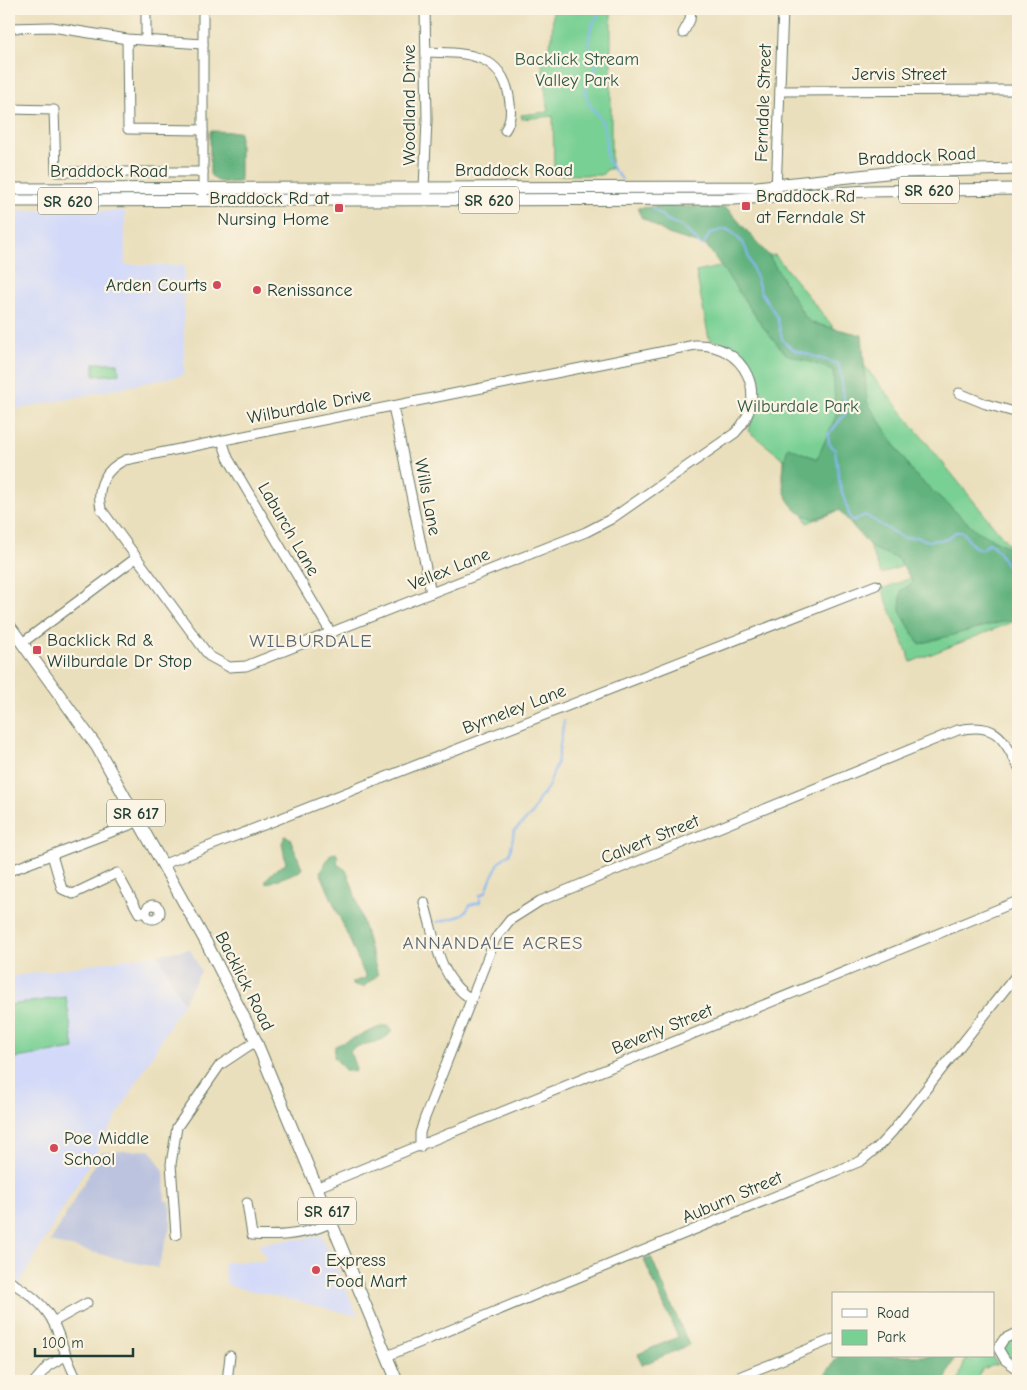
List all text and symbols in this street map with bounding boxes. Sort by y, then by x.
street label: Ferndale Street [751,43,776,163]
street label: Woodland Drive [399,45,420,165]
park label: Backlick Stream Valley Park [515,49,639,91]
street label: Jervis Street [852,64,947,85]
street label: Braddock Road [857,143,977,170]
street label: Braddock Road [455,160,573,181]
street label: Braddock Road [50,161,168,182]
road number: SR 620 [899,176,959,204]
road number: SR 620 [459,186,519,214]
place label: Braddock Rd at Ferndale St [756,186,866,228]
road number: SR 620 [38,188,98,215]
place label: Braddock Rd at Nursing Home [209,188,330,230]
marker: Braddock Rd at Ferndale St [740,200,752,212]
marker: Braddock Rd at Nursing Home [333,202,345,214]
place label: Arden Courts [106,275,207,296]
marker: Arden Courts [211,279,223,291]
place label: Renissance [267,280,352,301]
marker: Renissance [251,284,263,296]
street label: Wilburdale Drive [245,384,373,429]
park label: Wilburdale Park [737,396,859,417]
street label: Wills Lane [410,457,445,537]
street label: Laburch Lane [253,479,324,580]
street label: Vellex Lane [405,544,493,595]
place label: Backlick Rd & Wilburdale Dr Stop [47,630,192,672]
district label: WILBURDALE [249,630,373,652]
marker: Backlick Rd & Wilburdale Dr Stop [31,644,43,656]
street label: Byrneley Lane [459,680,569,739]
road number: SR 617 [107,800,165,826]
street label: Calvert Street [598,810,703,869]
street label: Backlick Road [211,928,278,1034]
district label: ANNANDALE ACRES [403,932,583,954]
street label: Beverly Street [609,999,716,1059]
place label: Poe Middle School [64,1128,149,1170]
marker: Poe Middle School [48,1142,60,1154]
street label: Auburn Street [679,1167,786,1228]
road number: SR 617 [298,1198,356,1224]
place label: Express Food Mart [326,1250,407,1292]
marker: Express Food Mart [310,1264,322,1276]
legend [832,1292,994,1358]
text: Road [877,1304,909,1322]
scale bar [35,1325,132,1357]
text: Park [877,1328,906,1346]
text: 100 m [42,1334,84,1352]

